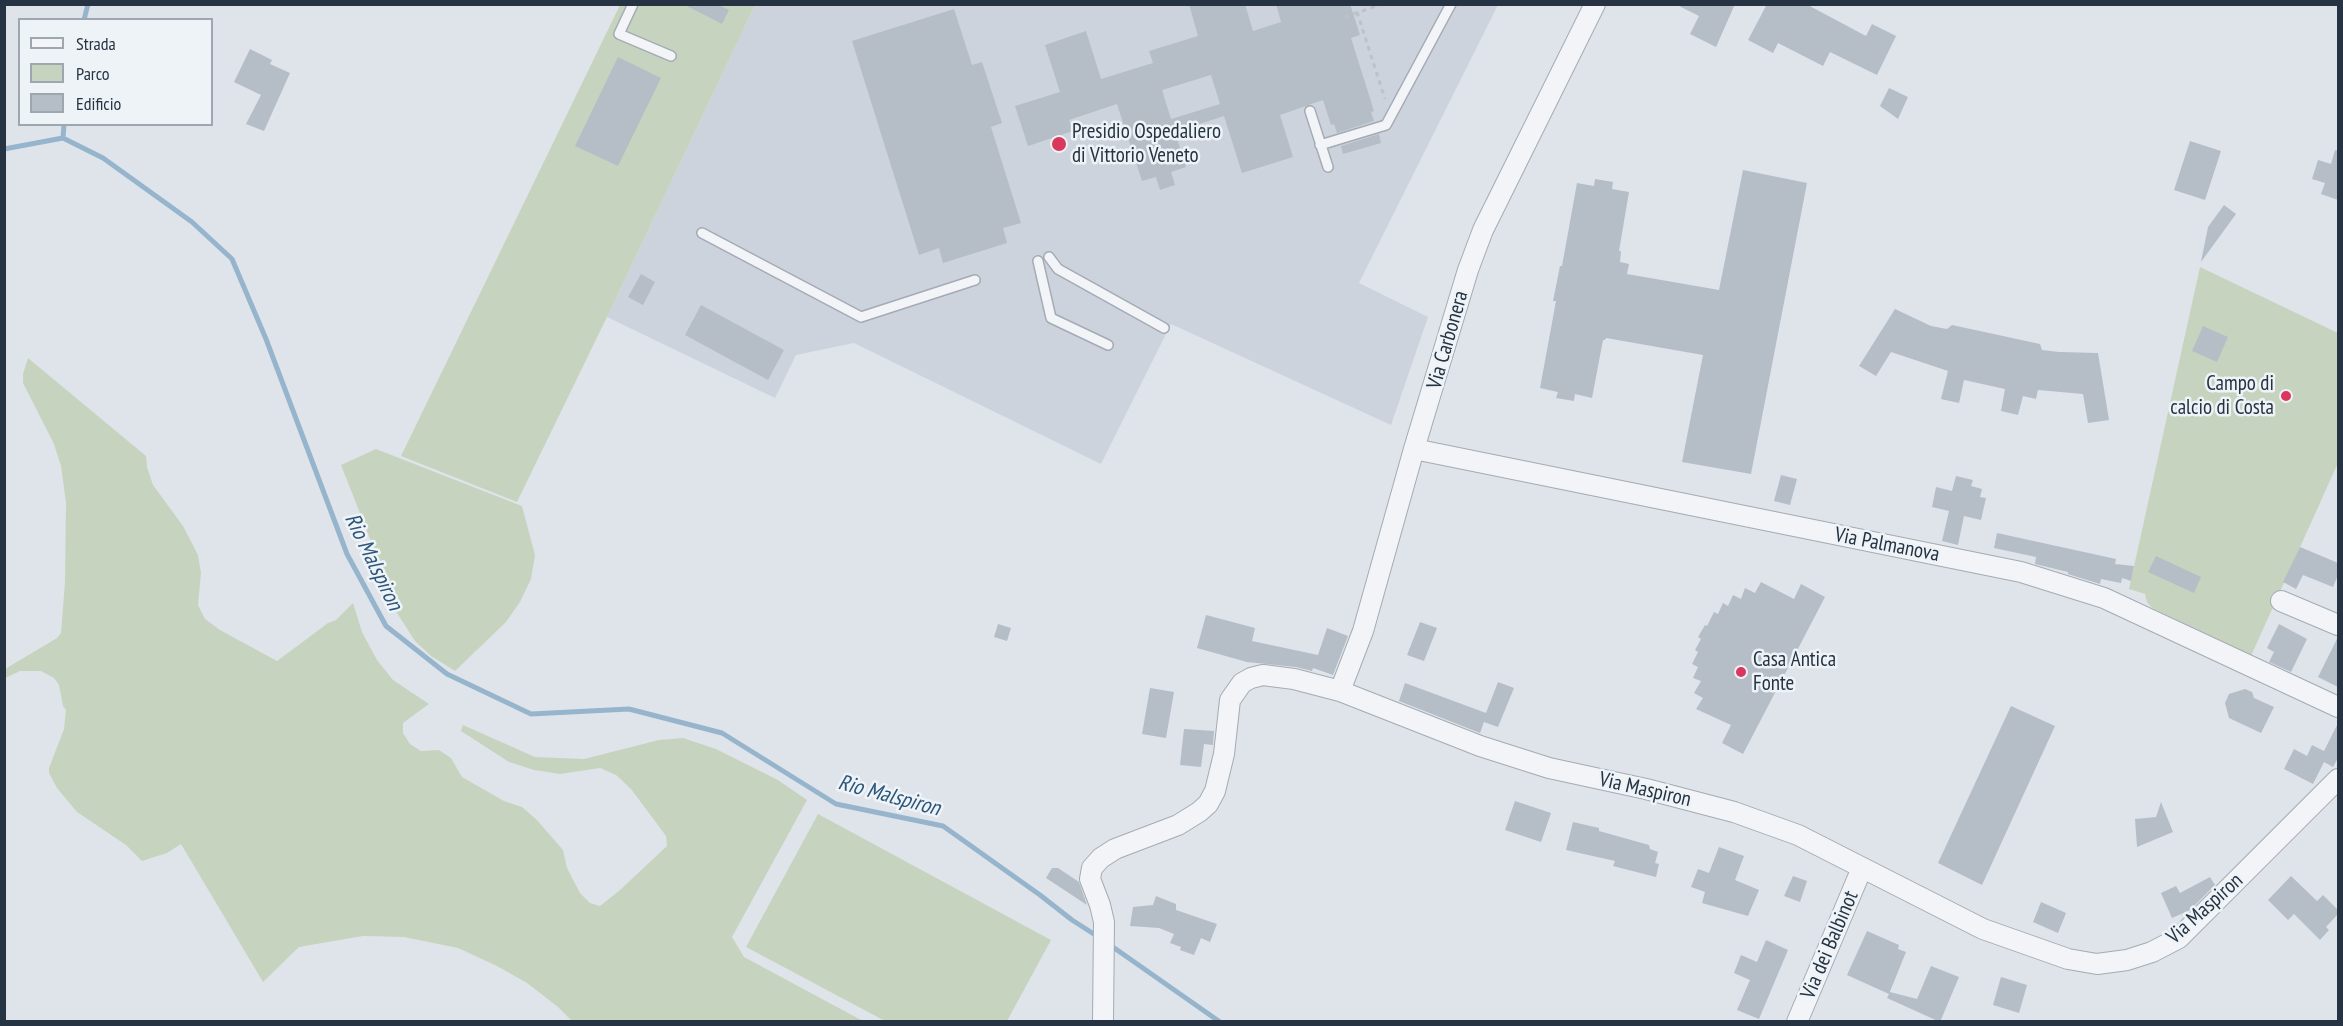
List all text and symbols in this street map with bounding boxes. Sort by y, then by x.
legend [18,18,213,126]
text: Strada [76,32,116,55]
text: Parco [76,62,110,85]
text: Edificio [76,92,121,115]
place label: Presidio Ospedaliero di Vittorio Veneto [1072,119,1221,169]
marker: Presidio Ospedaliero di Vittorio Veneto [1050,135,1068,153]
street label: Via Carbonera [1422,288,1474,392]
place label: Campo di calcio di Costa [2170,371,2274,421]
marker: Campo di calcio di Costa [2279,389,2293,403]
water label: Rio Malspiron [338,509,408,615]
street label: Via Palmanova [1833,523,1941,567]
place label: Casa Antica Fonte [1753,647,1836,697]
marker: Casa Antica Fonte [1734,665,1748,679]
street label: Via Maspiron [1596,767,1694,813]
water label: Rio Malspiron [835,770,943,822]
street label: Via Maspiron [2162,868,2248,950]
street label: Via dei Balbinot [1796,887,1864,1003]

